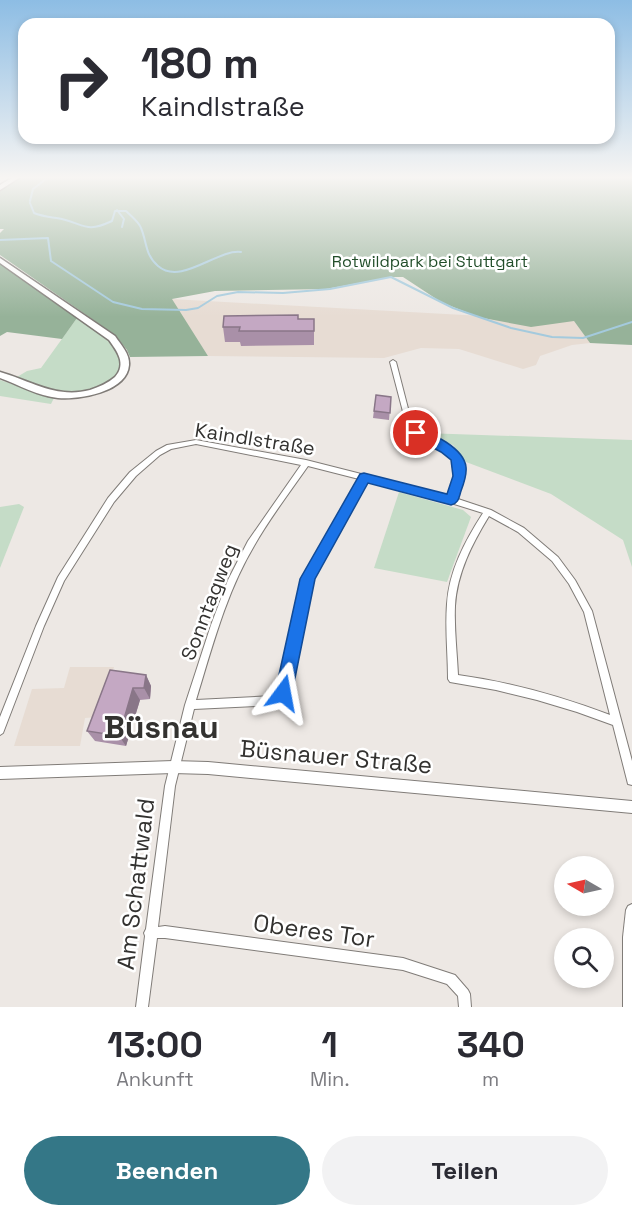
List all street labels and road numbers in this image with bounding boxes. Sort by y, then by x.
street label: Kaindlstraße [193,417,317,461]
street label: Sonntagweg [175,540,243,664]
street label: Büsnauer Straße [239,733,434,780]
street label: Am Schattwald [110,796,161,971]
street label: Oberes Tor [251,907,377,954]

